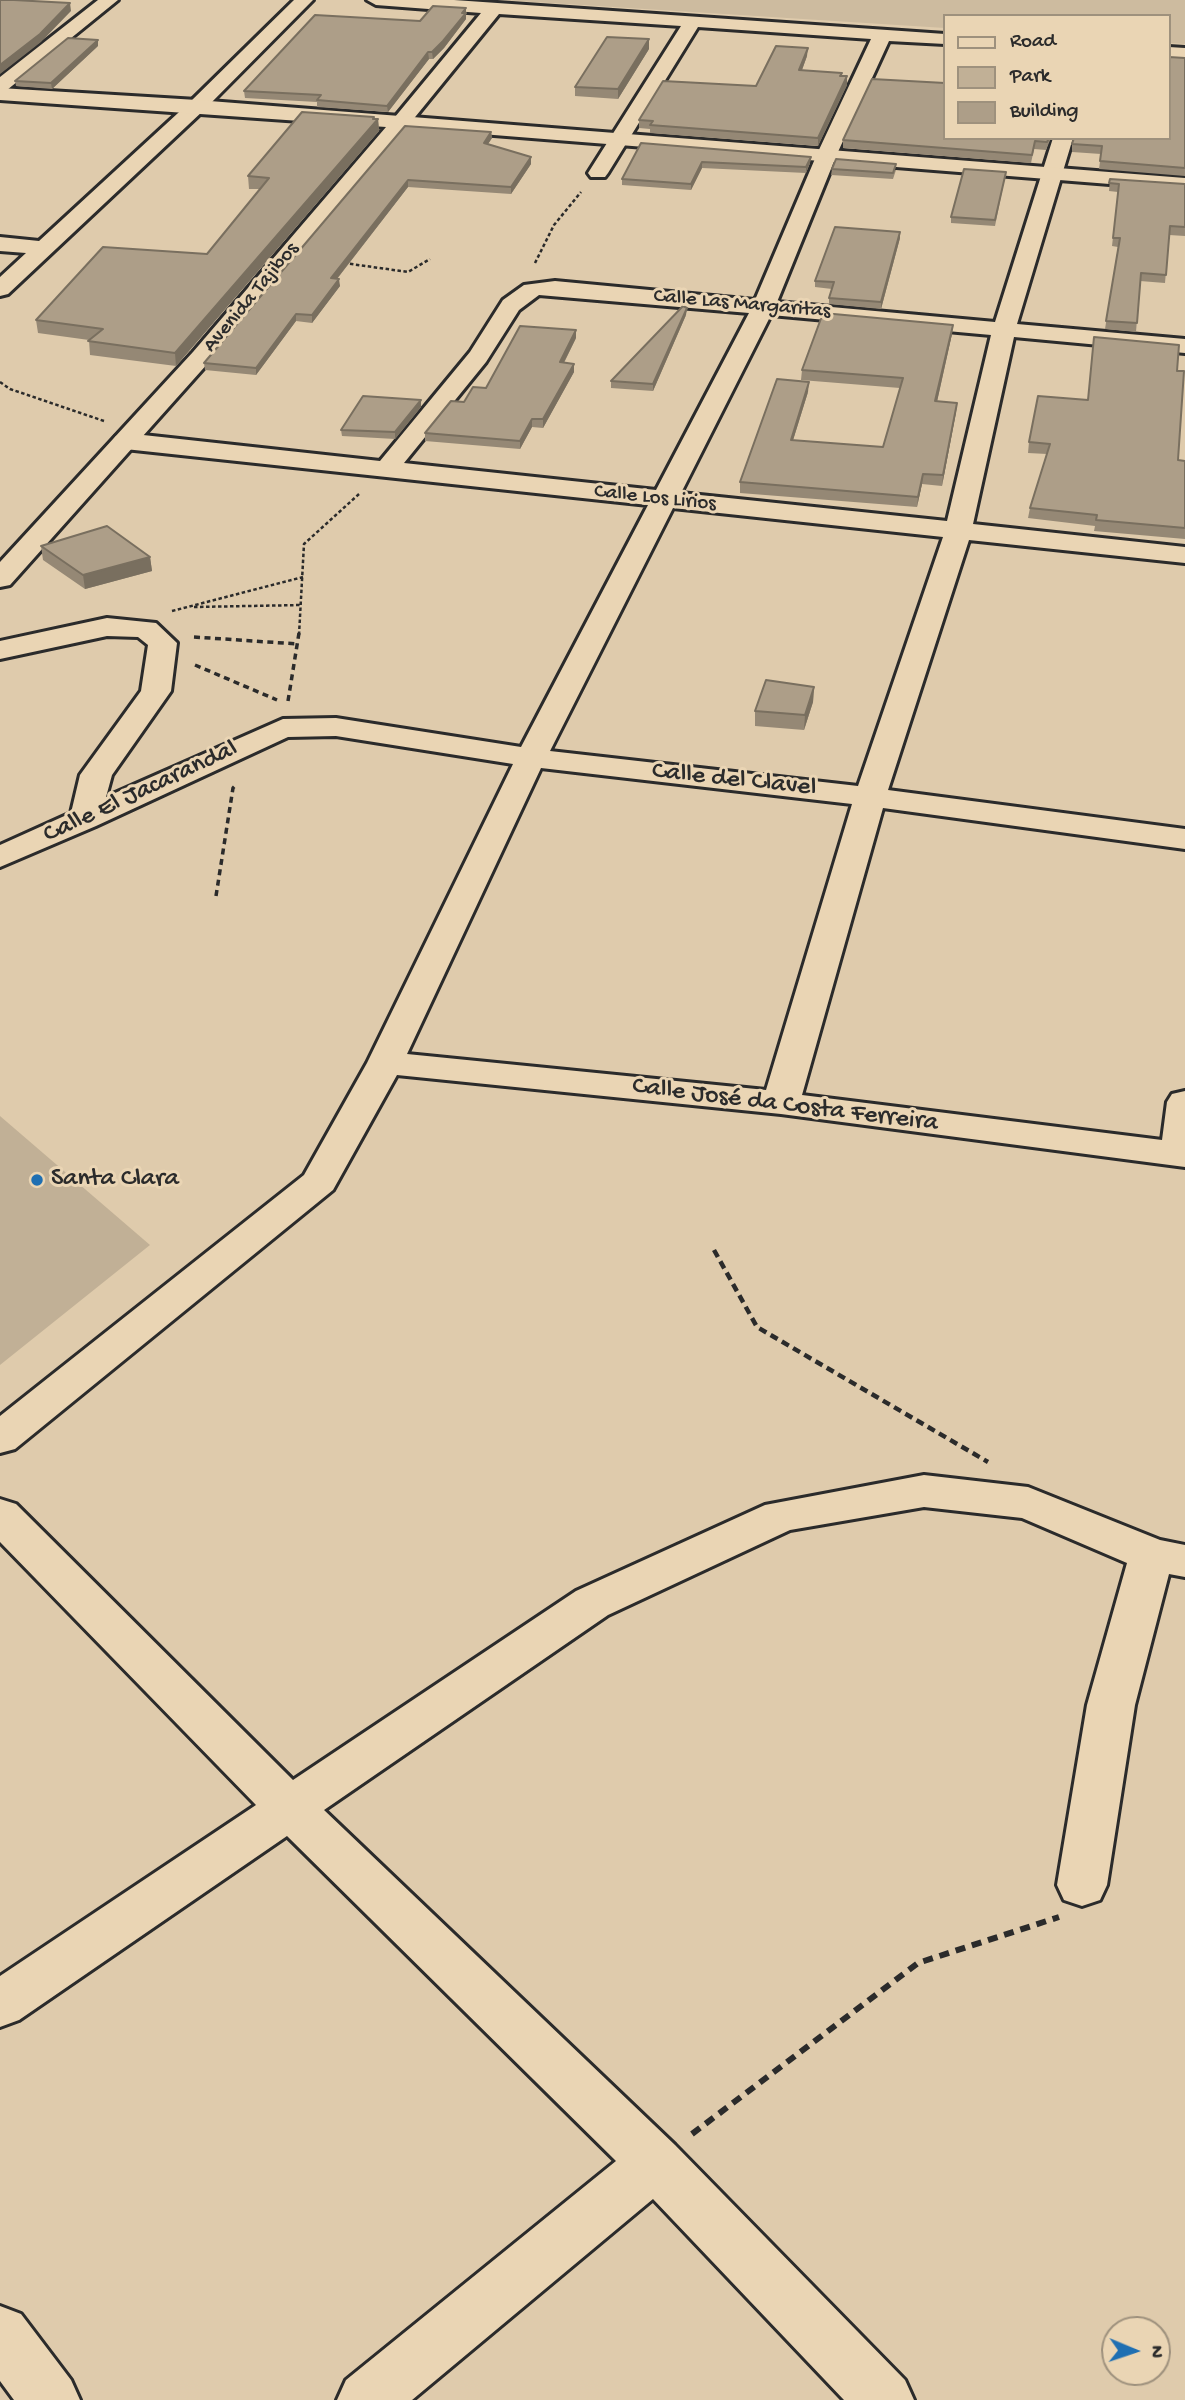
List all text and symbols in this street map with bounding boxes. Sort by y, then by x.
legend [944,14,1171,140]
text: Road [1010,30,1056,55]
text: Park [1010,65,1050,90]
text: Building [1010,100,1079,125]
street label: Avenida Tajibos [199,238,305,358]
street label: Calle Las Margaritas [653,285,831,325]
street label: Calle Los Lirios [593,480,717,518]
street label: Calle El Jacarandal [39,734,243,852]
street label: Calle del Clavel [650,757,818,805]
street label: Calle José da Costa Ferreira [630,1072,940,1140]
place label: Santa Clara [51,1164,179,1196]
marker: Santa Clara [29,1172,45,1188]
north arrow [1101,2316,1171,2386]
text: N [1144,2345,1167,2358]

